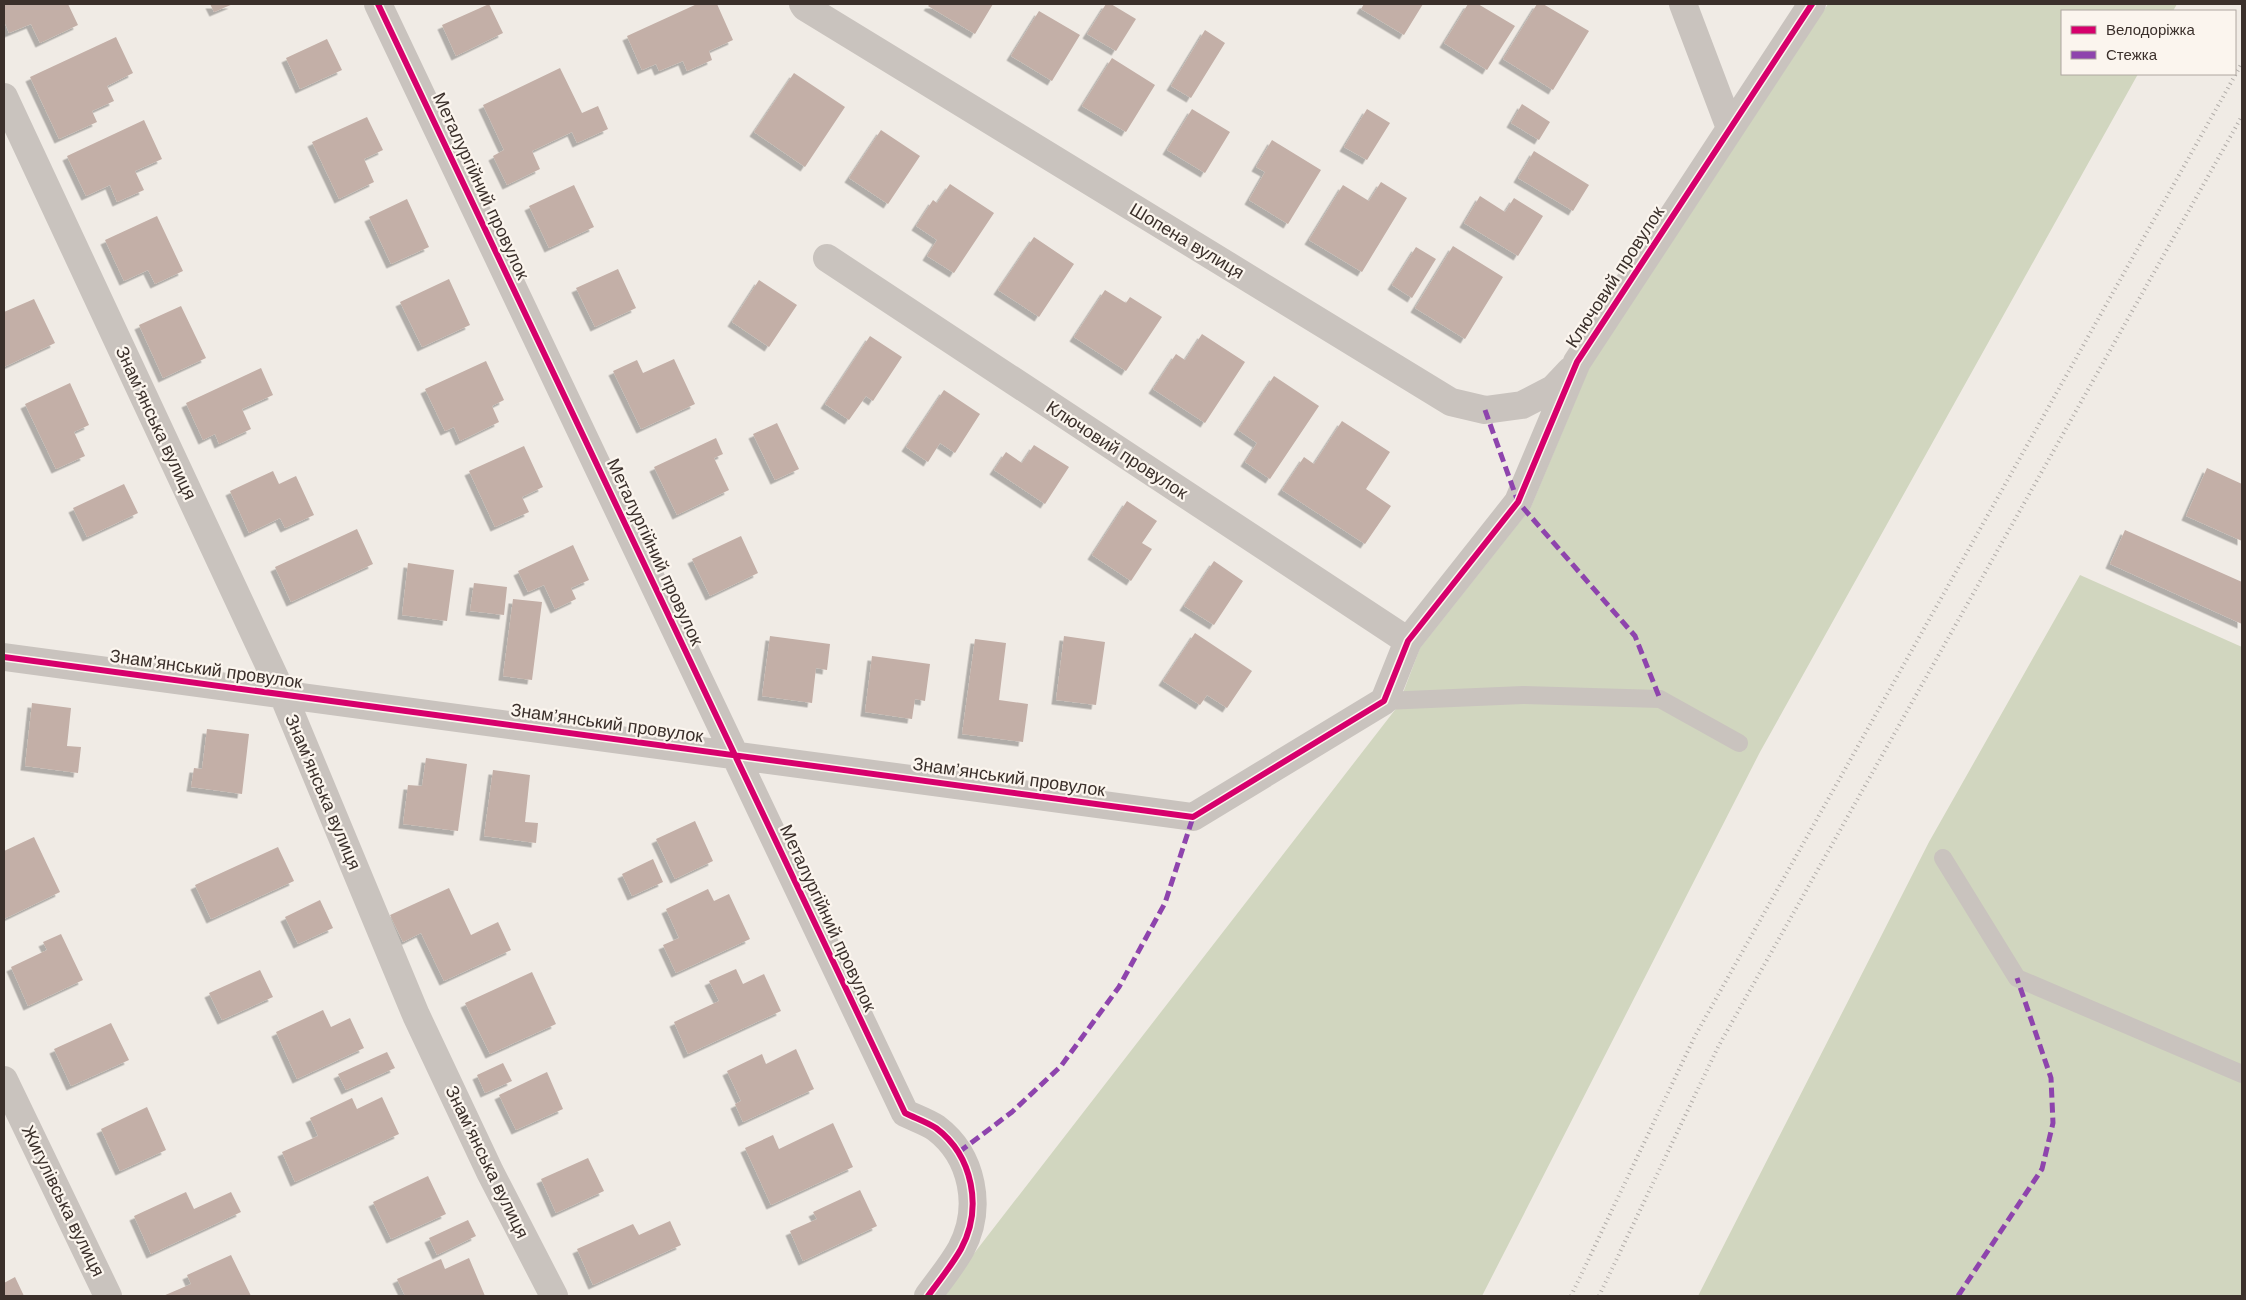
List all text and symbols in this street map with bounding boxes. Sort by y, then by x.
legend [2061,10,2236,75]
text: Велодоріжка [2106,21,2195,38]
text: Стежка [2106,46,2158,63]
street label: Металургійний провулок [429,89,533,283]
street label: Шопена вулиця [1126,199,1248,283]
street label: Ключовий провулок [1562,203,1668,351]
street label: Знам’янська вулиця [112,343,200,503]
street label: Ключовий провулок [1043,397,1191,503]
street label: Металургійний провулок [603,455,707,649]
street label: Знам’янський провулок [108,646,304,692]
street label: Знам’янський провулок [509,700,705,746]
street label: Знам’янська вулиця [281,711,365,873]
street label: Знам’янський провулок [911,754,1107,800]
street label: Металургійний провулок [776,821,880,1015]
street label: Знам’янська вулиця [441,1083,533,1241]
street label: Жигулівська вулиця [18,1122,108,1280]

